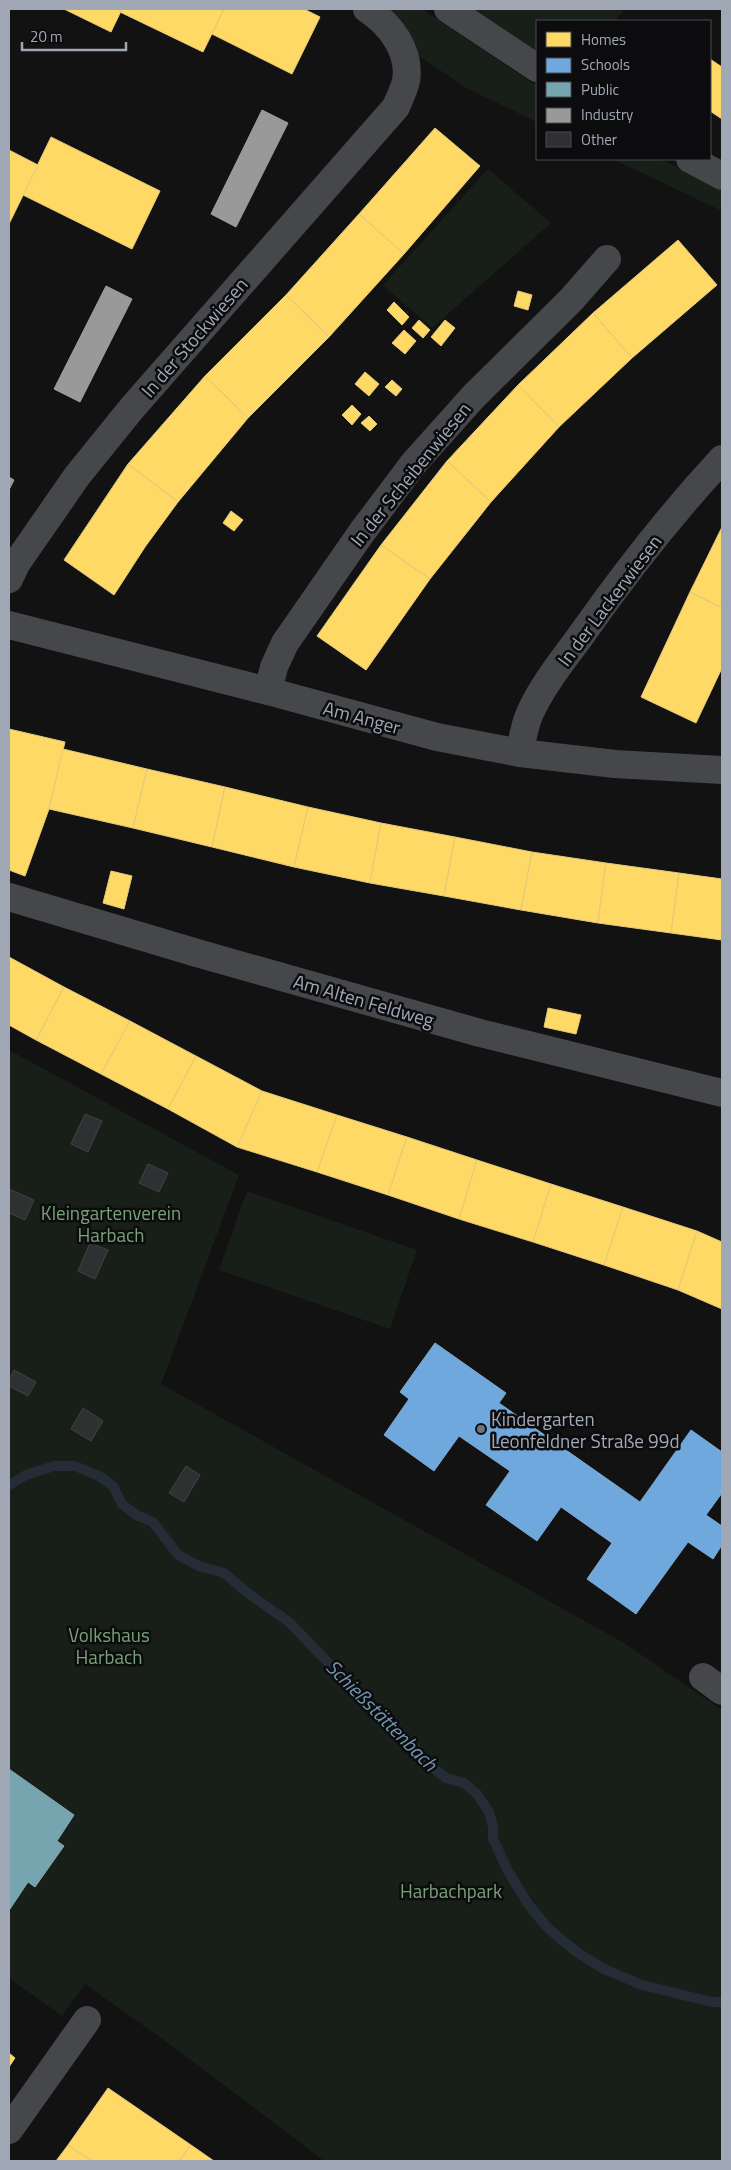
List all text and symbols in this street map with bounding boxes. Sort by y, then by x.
scale bar [22,20,126,52]
legend [536,20,711,160]
text: 20 m [30,25,63,48]
text: Homes [581,28,626,51]
text: Schools [581,53,630,76]
text: Public [581,78,619,101]
text: Industry [581,103,633,126]
text: Other [581,128,617,151]
street label: In der Stockwiesen [134,271,254,403]
street label: In der Scheibenwiesen [343,395,477,553]
street label: In der Lackerwiesen [550,528,668,672]
street label: Am Anger [320,693,404,741]
street label: Am Alten Feldweg [290,966,438,1034]
park label: Kleingartenverein Harbach [41,1198,181,1249]
place label: Kindergarten Leonfeldner Straße 99d [491,1404,679,1455]
marker: Kindergarten Leonfeldner Straße 99d [475,1423,487,1435]
park label: Volkshaus Harbach [68,1620,150,1671]
water label: Schießstättenbach [319,1652,446,1779]
park label: Harbachpark [400,1876,502,1905]

